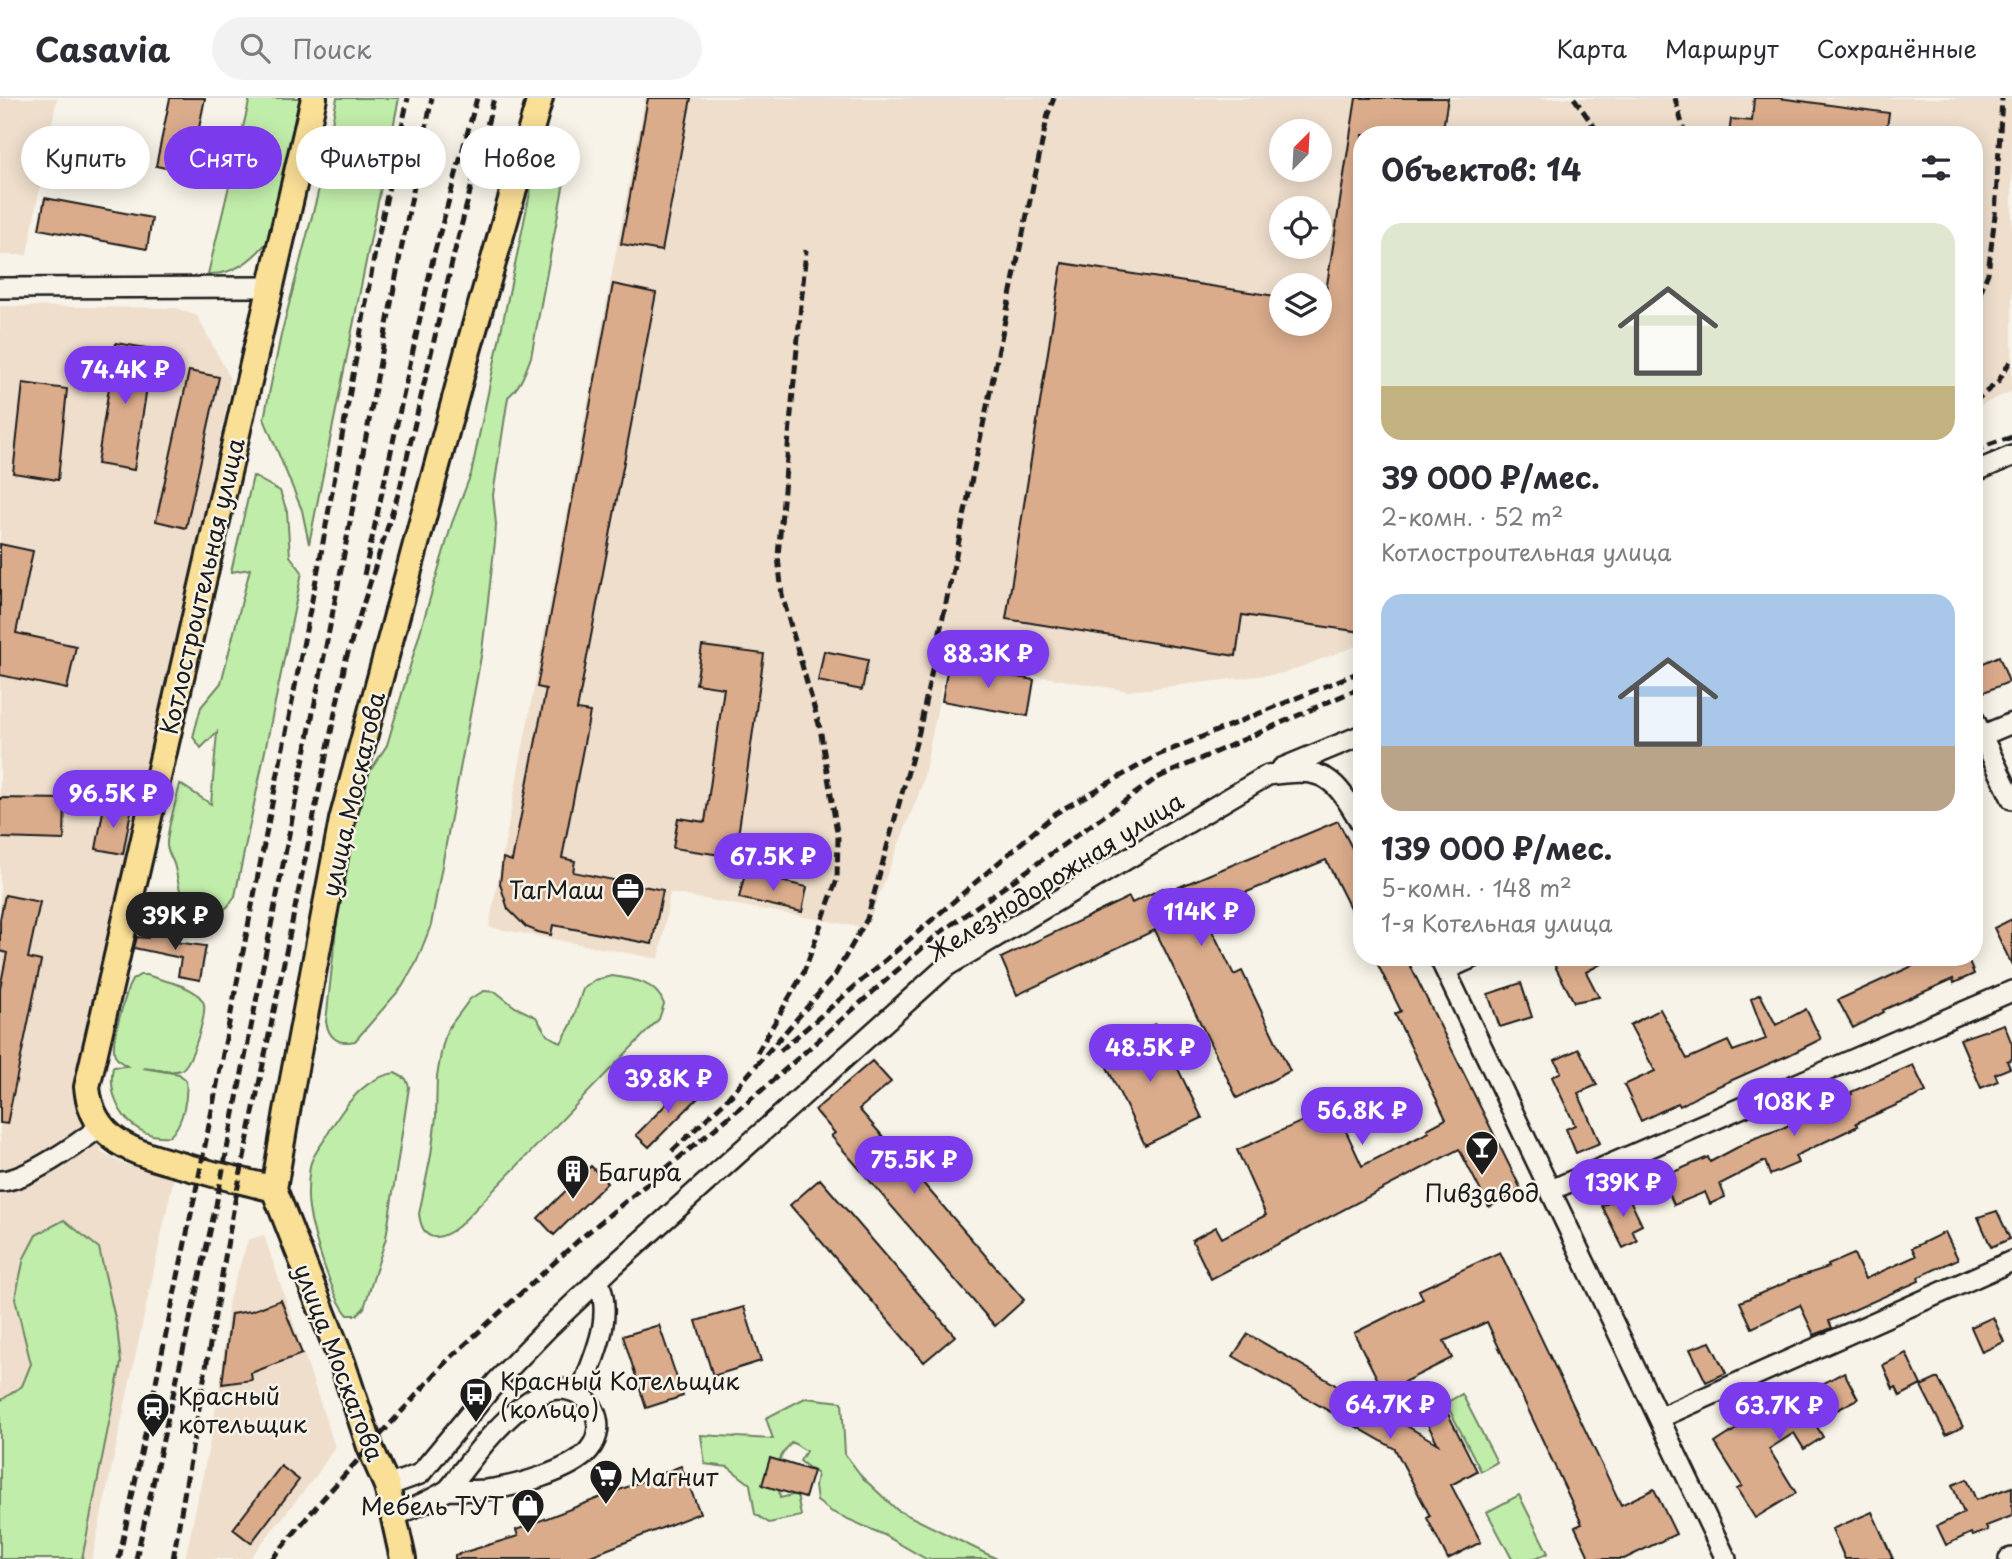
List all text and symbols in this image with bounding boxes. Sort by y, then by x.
search box [212,17,702,80]
text: Casavia [35,23,170,73]
icon: search [236,29,274,67]
text: Поиск [292,29,371,68]
text: Карта [1556,30,1627,66]
text: Маршрут [1665,30,1779,66]
text: Сохранённые [1817,30,1977,66]
north arrow [1269,119,1332,182]
map controls [1269,119,1332,336]
chip: Купить [21,126,150,189]
chip: Снять [164,126,282,189]
chip: Фильтры [296,126,446,189]
chip: Новое [460,126,580,189]
text: Объектов: 14 [1381,146,1581,191]
icon: filters [1917,149,1955,187]
button: locate [1269,196,1332,259]
icon: home [1605,268,1731,394]
button: layers [1269,273,1332,336]
pin: 74.4K ₽ [60,346,190,406]
text: 74.4K ₽ [80,351,170,386]
street label: Котлостроительная улица [149,434,253,738]
text: 39 000 ₽/мес. [1381,454,1600,499]
text: 2-комн. · 52 m² [1381,499,1563,534]
text: Котлостроительная улица [1381,534,1671,569]
pin: 88.3K ₽ [923,630,1053,690]
text: 88.3K ₽ [943,635,1033,670]
icon: home [1605,639,1731,765]
street label: улица Москатова [311,688,393,900]
pin: 96.5K ₽ [48,770,178,830]
text: 96.5K ₽ [69,775,157,810]
street label: Железнодорожная улица [920,782,1190,970]
text: 139 000 ₽/мес. [1381,825,1612,870]
pin: 67.5K ₽ [708,834,838,893]
text: 67.5K ₽ [730,838,816,873]
office icon: ТагМаш [609,870,647,919]
text: 5-комн. · 148 m² [1381,870,1572,905]
place label: ТагМаш [509,871,604,907]
pin: 114K ₽ [1144,888,1258,948]
pin: 39K ₽ [126,892,224,952]
text: 114K ₽ [1163,893,1239,928]
text: 39K ₽ [142,897,208,932]
text: 1-я Котельная улица [1381,905,1612,940]
pin: 48.5K ₽ [1085,1024,1215,1084]
text: 48.5K ₽ [1105,1029,1195,1064]
pin: 39.8K ₽ [603,1056,733,1115]
text: 39.8K ₽ [624,1060,712,1095]
pin: 108K ₽ [1737,1079,1851,1138]
text: 108K ₽ [1753,1083,1835,1118]
pin: 56.8K ₽ [1297,1088,1427,1147]
text: 56.8K ₽ [1317,1092,1407,1127]
bar icon: Пивзавод [1463,1128,1501,1177]
pin: 75.5K ₽ [849,1136,979,1196]
text: 75.5K ₽ [871,1141,957,1176]
building icon: Багира [554,1152,592,1201]
place label: Багира [598,1153,681,1189]
pin: 139K ₽ [1566,1160,1680,1219]
text: 139K ₽ [1585,1164,1661,1199]
place label: Пивзавод [1425,1174,1539,1210]
street label: улица Москатова [286,1258,394,1466]
place label: Красный Котельщик (кольцо) [500,1362,740,1426]
bus stop icon: Красный Котельщик (кольцо) [457,1375,495,1424]
place label: Красный котельщик [178,1377,308,1441]
pin: 64.7K ₽ [1325,1382,1455,1441]
pin: 63.7K ₽ [1714,1382,1844,1442]
text: 64.7K ₽ [1345,1386,1435,1421]
text: 63.7K ₽ [1735,1387,1823,1422]
station icon: Красный котельщик [134,1390,172,1439]
supermarket icon: Магнит [587,1457,625,1506]
place label: Магнит [630,1458,719,1494]
shop icon: Мебель ТУТ [509,1486,547,1535]
place label: Мебель ТУТ [361,1487,505,1523]

